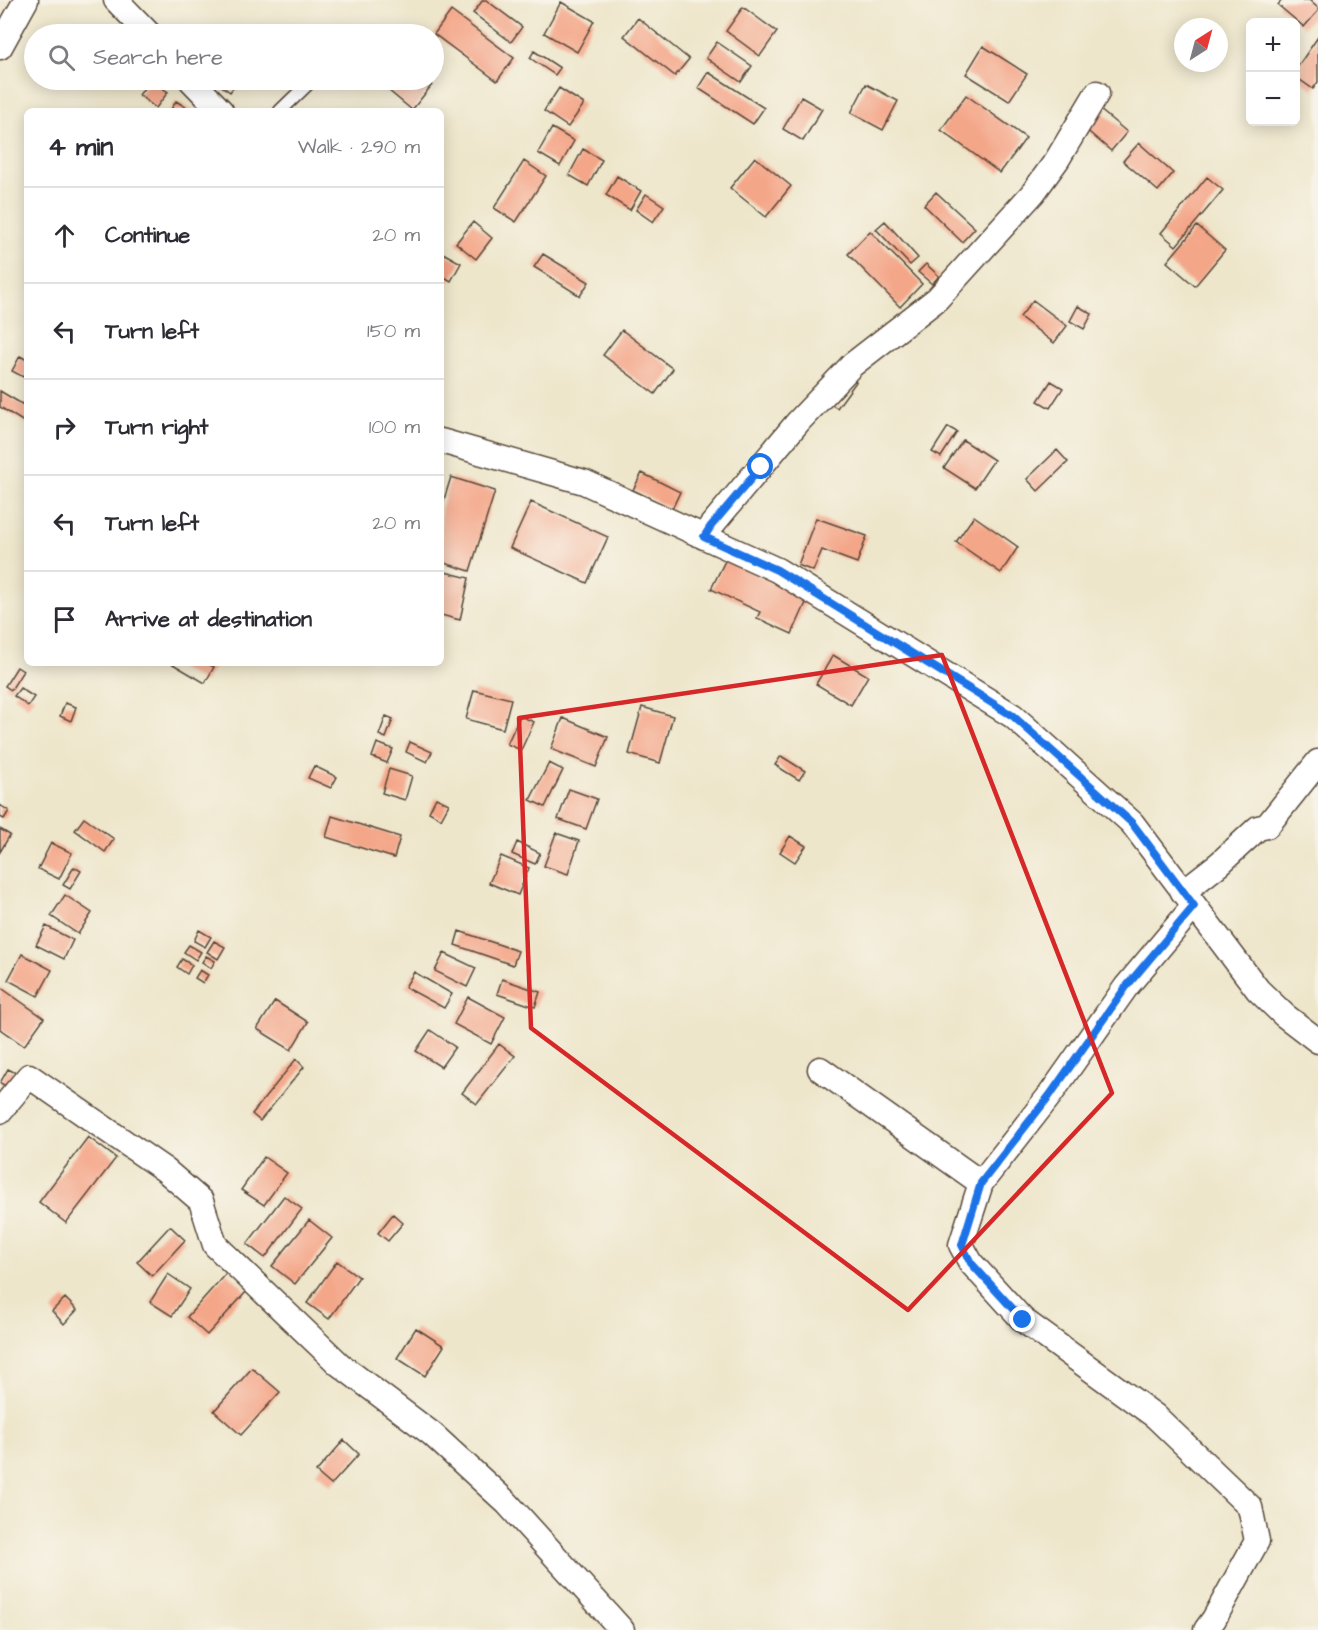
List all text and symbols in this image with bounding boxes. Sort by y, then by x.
north arrow [1174,18,1228,72]
map controls [1246,18,1300,126]
button: + [1246,18,1300,72]
search box [24,24,444,90]
icon: search [45,41,78,74]
text: Search here [93,42,223,73]
button: − [1246,72,1300,126]
text: 4 min [48,129,113,165]
text: Walk · 290 m [298,133,420,161]
icon: ahead [48,219,81,252]
text: Continue [105,220,190,251]
text: 20 m [372,221,420,249]
icon: left [48,315,81,348]
text: Turn left [105,316,199,347]
text: 150 m [367,317,420,345]
icon: right [48,411,81,444]
text: Turn right [105,412,208,443]
text: 100 m [369,413,420,441]
route start [747,453,773,479]
icon: left [48,507,81,540]
text: Turn left [105,508,199,539]
text: 20 m [372,509,420,537]
icon: arrive [48,603,81,636]
text: Arrive at destination [105,604,312,635]
route end [1009,1306,1035,1332]

